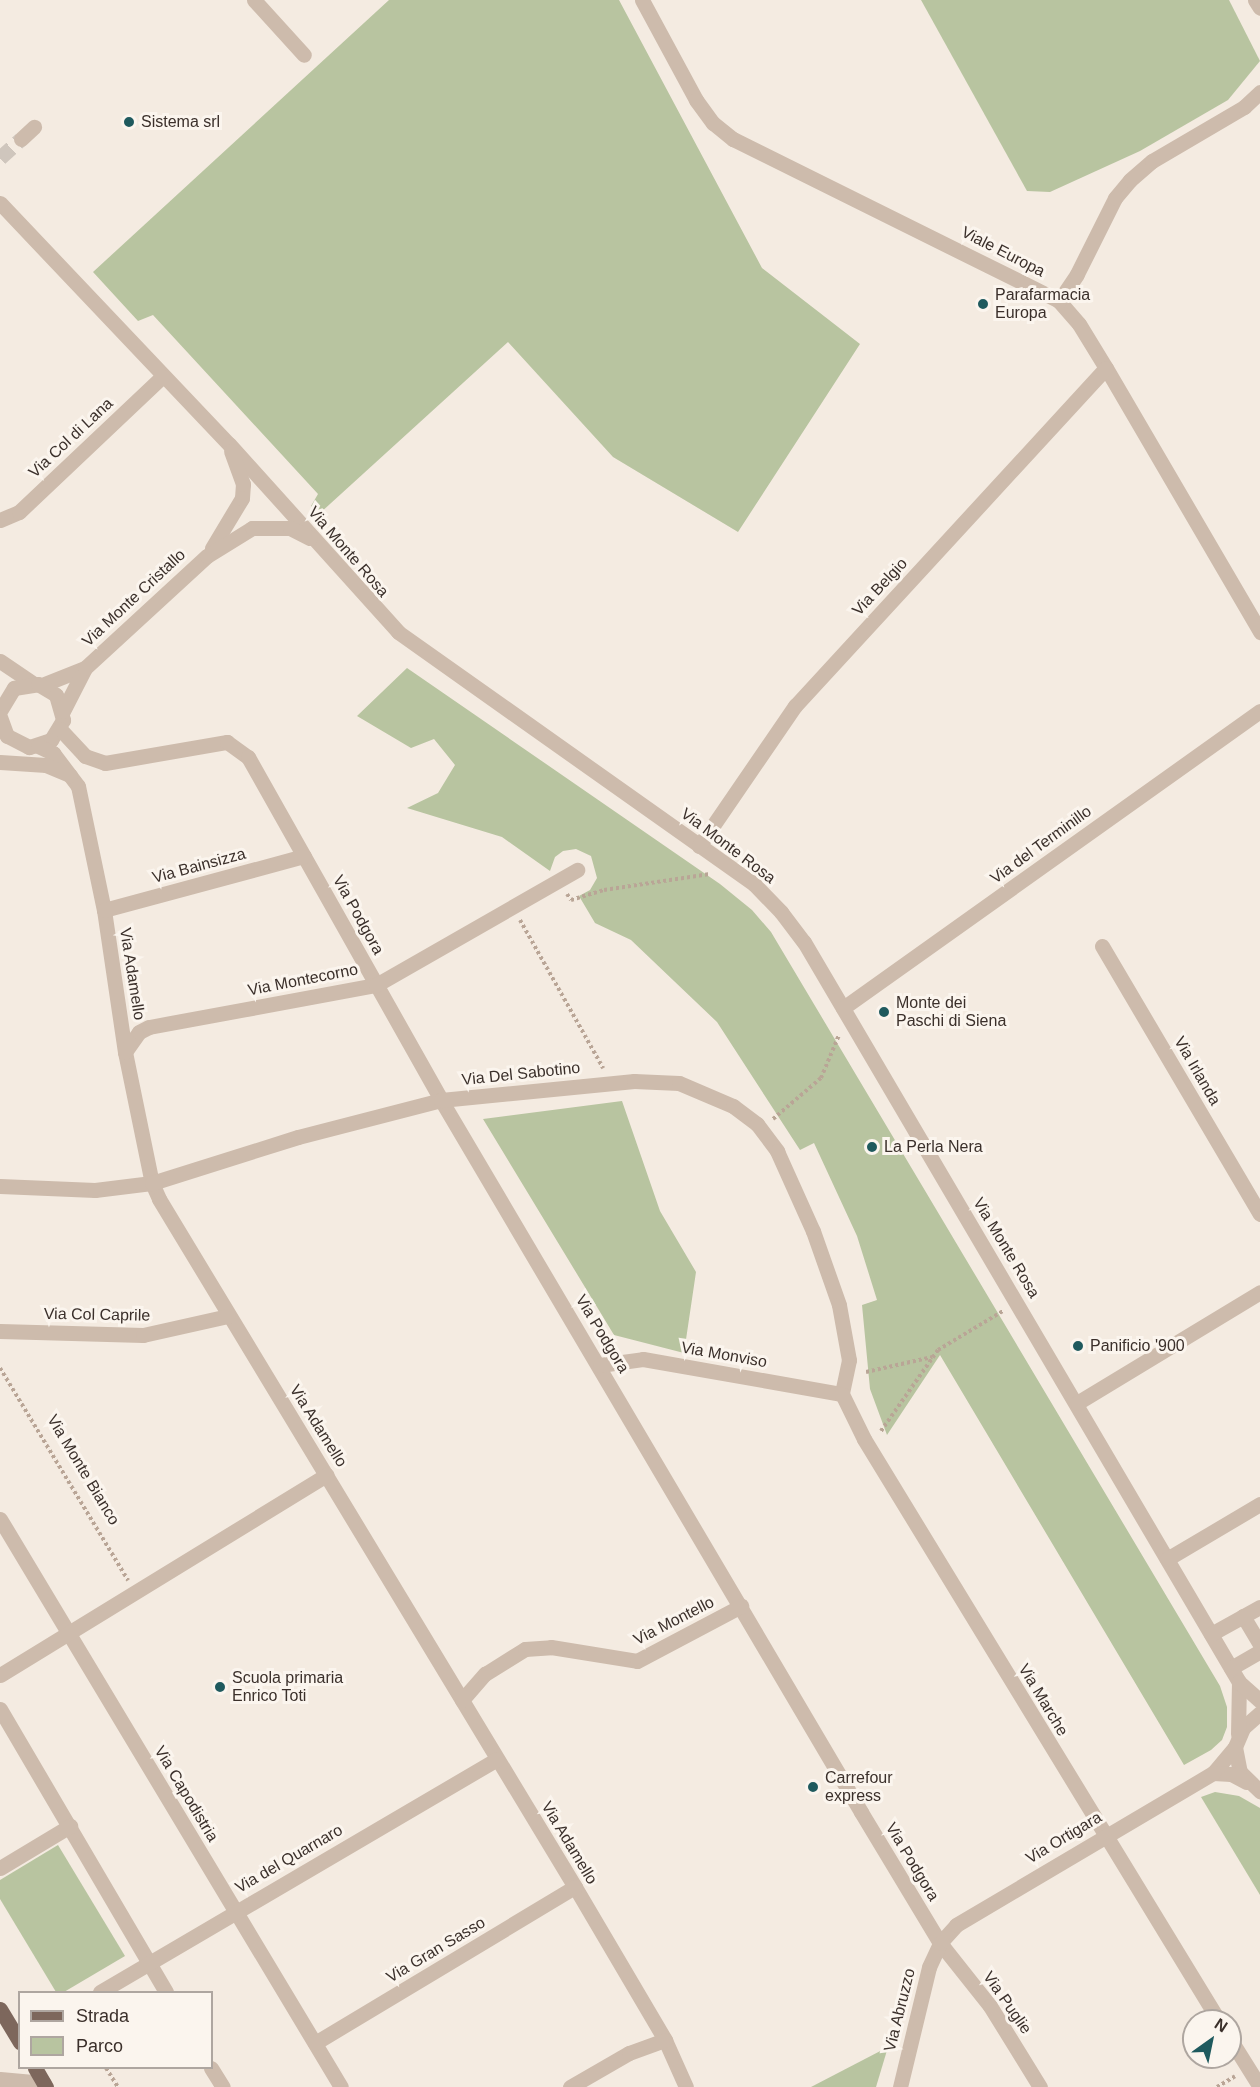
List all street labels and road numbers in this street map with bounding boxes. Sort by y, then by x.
street label: Viale Europa [958,223,1048,281]
street label: Via Col di Lana [25,394,117,482]
street label: Via Monte Rosa [304,503,392,601]
street label: Via Monte Cristallo [78,545,190,651]
street label: Via Belgio [849,554,911,620]
street label: Via del Terminillo [987,802,1095,888]
street label: Via Monte Rosa [677,804,779,888]
street label: Via Bainsizza [150,844,248,888]
street label: Via Podgora [328,872,388,958]
street label: Via Adamello [115,926,149,1022]
street label: Via Montecorno [246,960,360,1000]
street label: Via Irlanda [1170,1033,1224,1109]
street label: Via Del Sabotino [461,1058,581,1090]
street label: Via Monte Rosa [969,1194,1043,1302]
street label: Via Podgora [571,1291,633,1377]
street label: Via Col Caprile [44,1304,150,1326]
street label: Via Monviso [680,1338,768,1372]
street label: Via Adamello [285,1381,351,1471]
street label: Via Monte Bianco [43,1411,123,1529]
street label: Via Montello [631,1593,717,1649]
street label: Via Marche [1014,1660,1072,1740]
street label: Via Capodistria [150,1743,222,1845]
street label: Via Adamello [537,1798,601,1888]
street label: Via Ortigara [1023,1808,1105,1868]
street label: Via Podgora [881,1819,943,1905]
street label: Via del Quarnaro [232,1821,346,1897]
street label: Via Gran Sasso [383,1913,489,1987]
street label: Via Abruzzo [880,1966,920,2054]
street label: Via Puglie [979,1968,1035,2038]

